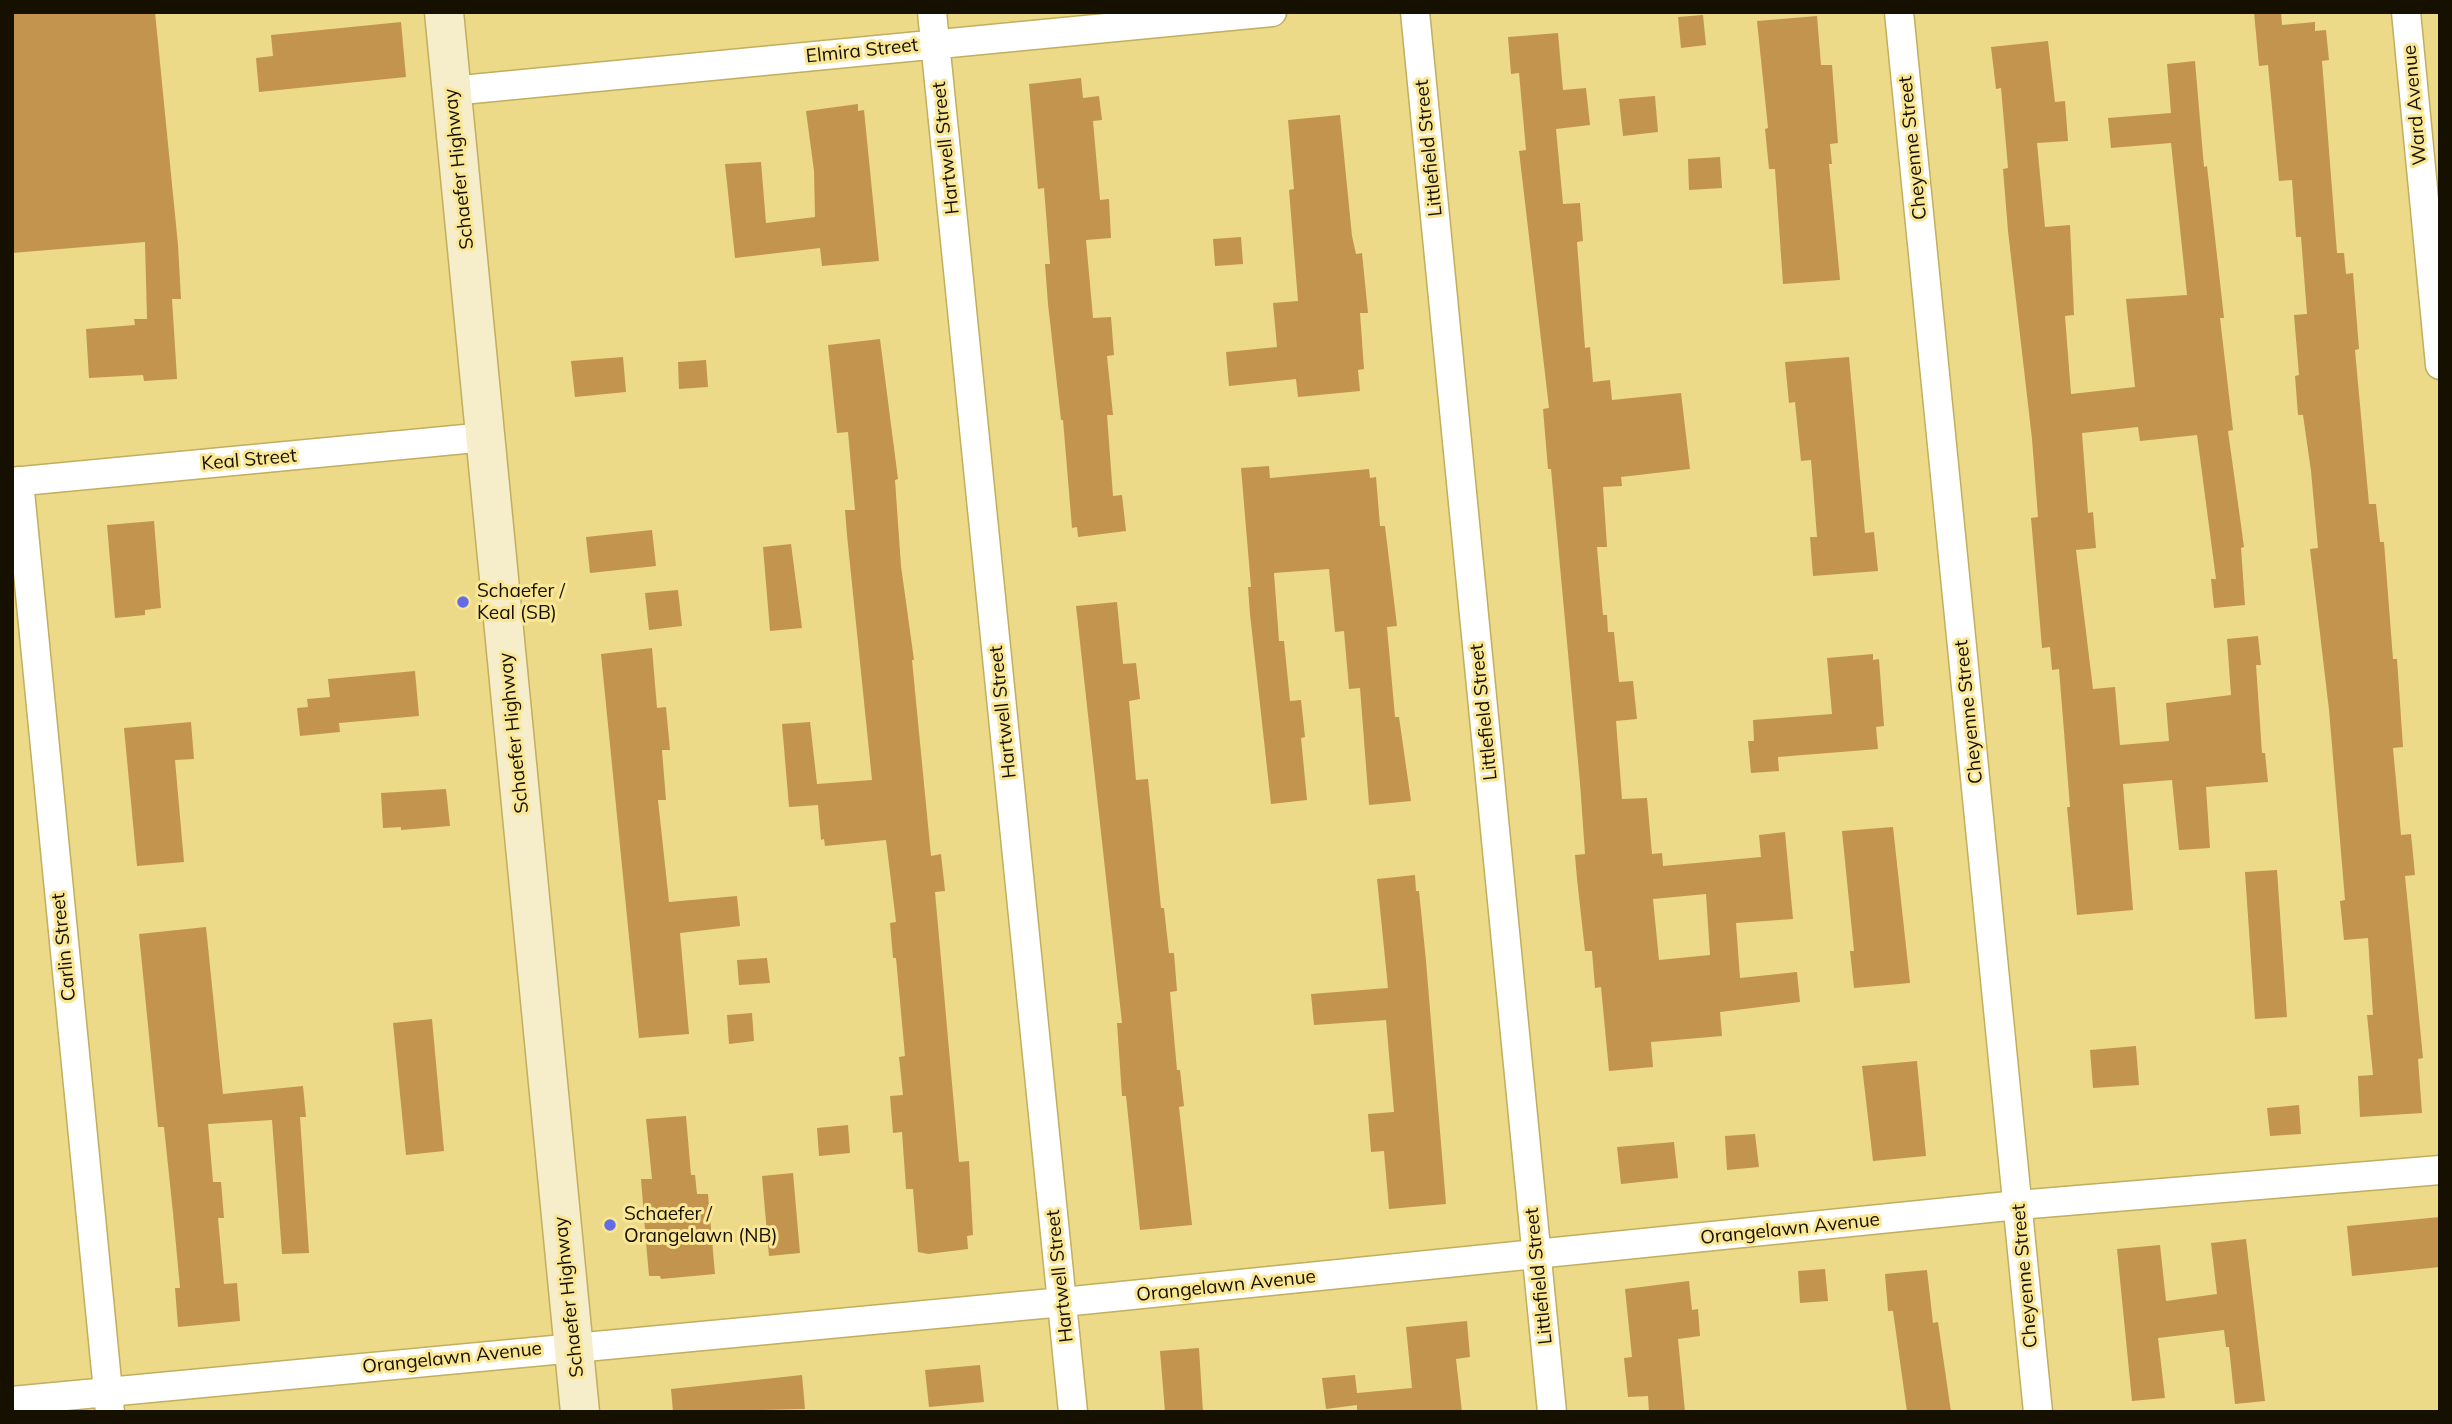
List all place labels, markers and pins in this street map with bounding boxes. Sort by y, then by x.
place label: Schaefer / Keal (SB) [477,580,565,624]
marker: Schaefer / Keal (SB) [455,594,471,610]
place label: Schaefer / Orangelawn (NB) [624,1203,777,1247]
marker: Schaefer / Orangelawn (NB) [602,1217,618,1233]

